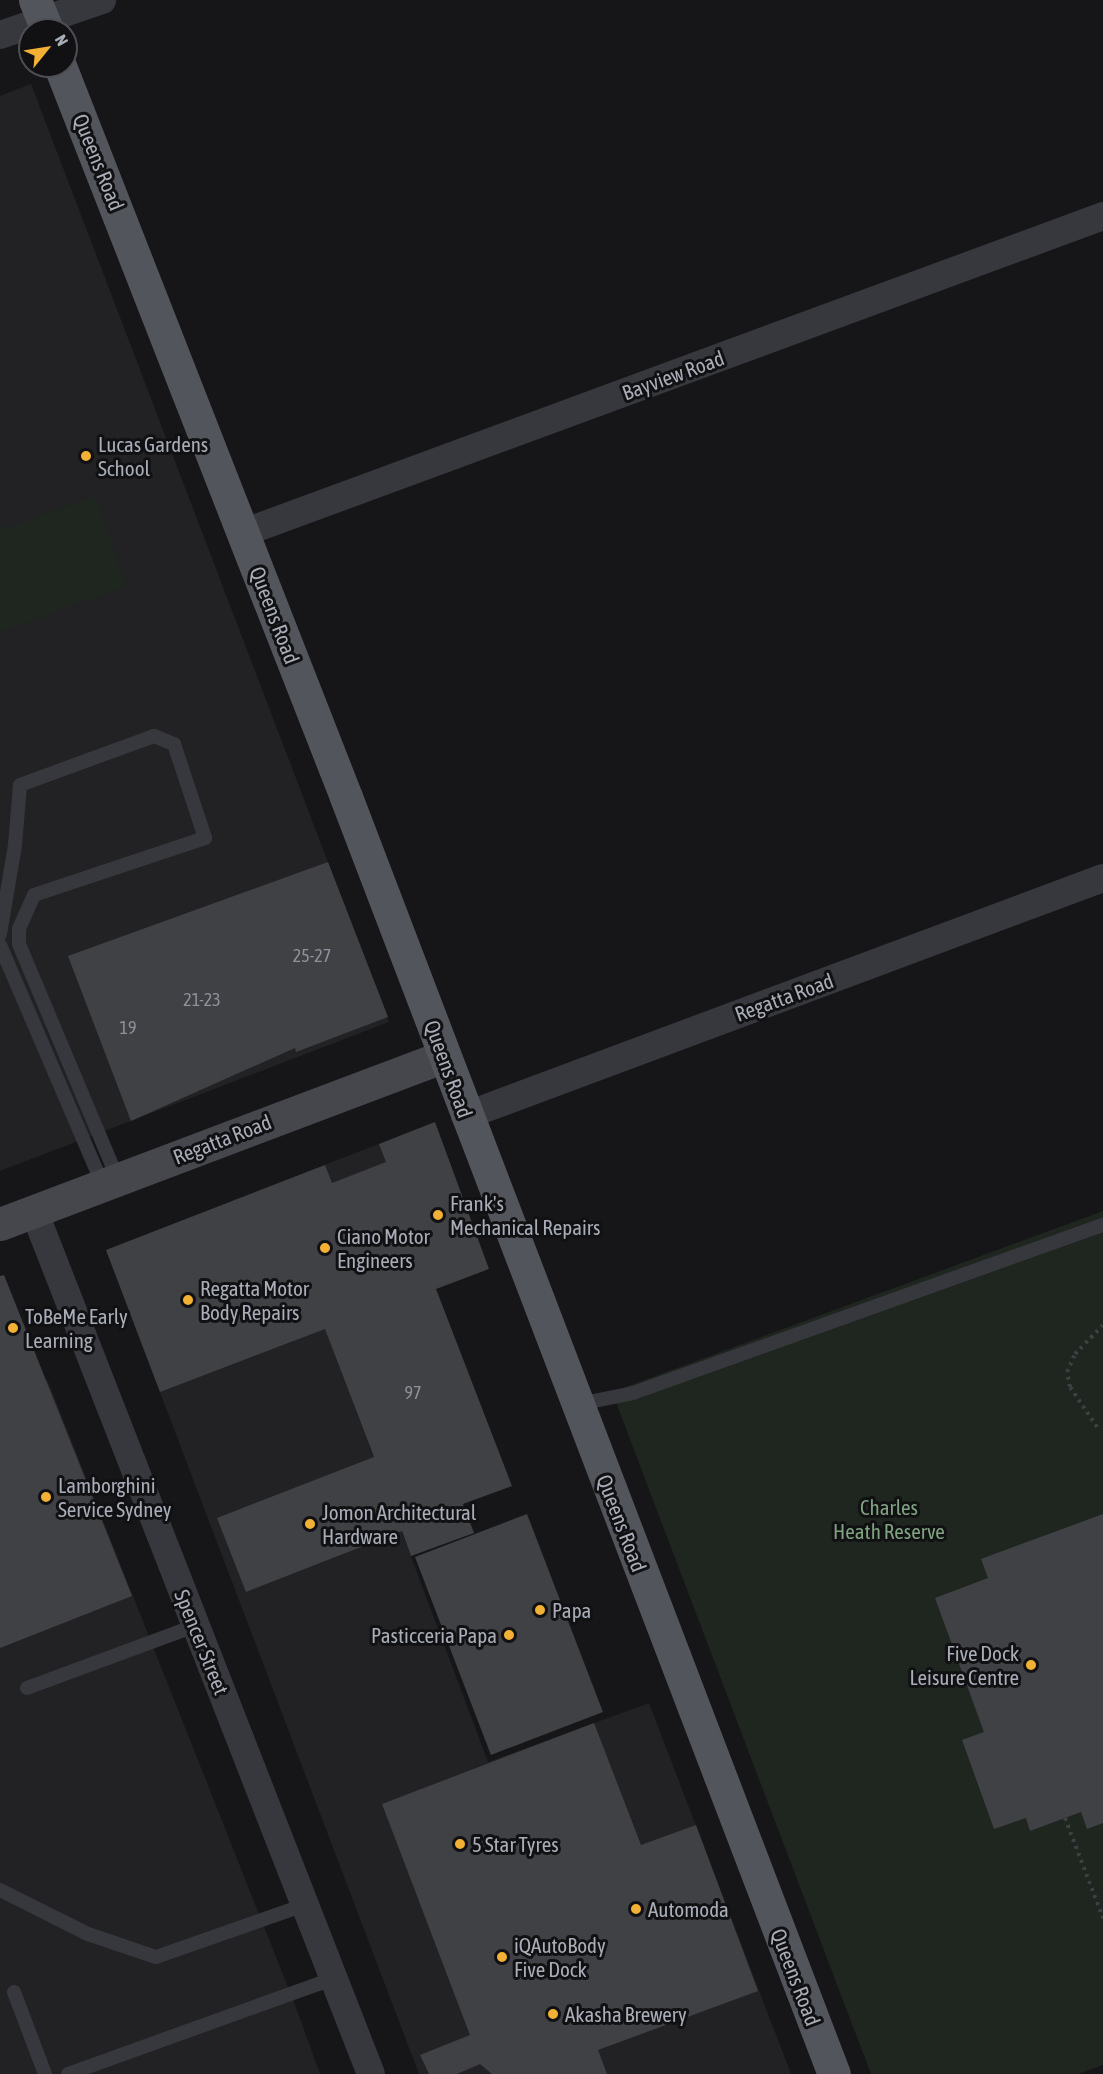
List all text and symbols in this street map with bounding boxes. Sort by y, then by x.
north arrow [18,18,78,78]
text: N [52,31,72,49]
street label: Queens Road [68,110,130,214]
street label: Bayview Road [619,345,727,405]
place label: Lucas Gardens School [98,431,208,481]
marker: Lucas Gardens School [79,449,93,463]
street label: Queens Road [245,563,305,667]
house number: 25-27 [293,945,331,967]
street label: Regatta Road [731,968,837,1026]
house number: 21-23 [183,989,221,1011]
house number: 19 [120,1017,136,1039]
street label: Queens Road [420,1017,478,1121]
street label: Regatta Road [169,1109,275,1169]
place label: Frank's Mechanical Repairs [450,1190,600,1240]
marker: Frank's Mechanical Repairs [431,1208,445,1222]
place label: Ciano Motor Engineers [337,1223,430,1273]
marker: Ciano Motor Engineers [318,1241,332,1255]
place label: Regatta Motor Body Repairs [200,1275,309,1325]
marker: Regatta Motor Body Repairs [181,1293,195,1307]
place label: ToBeMe Early Learning [25,1303,128,1353]
marker: ToBeMe Early Learning [6,1321,20,1335]
house number: 97 [405,1382,421,1404]
street label: Queens Road [592,1471,652,1575]
place label: Lamborghini Service Sydney [58,1472,171,1522]
marker: Lamborghini Service Sydney [39,1490,53,1504]
park label: Charles Heath Reserve [833,1494,945,1544]
place label: Jomon Architectural Hardware [322,1499,476,1549]
marker: Jomon Architectural Hardware [303,1517,317,1531]
street label: Spencer Street [170,1586,234,1698]
place label: Papa [552,1597,591,1623]
marker: Papa [533,1603,547,1617]
place label: Pasticceria Papa [371,1622,497,1648]
marker: Pasticceria Papa [502,1628,516,1642]
place label: Five Dock Leisure Centre [909,1640,1019,1690]
marker: Five Dock Leisure Centre [1024,1658,1038,1672]
place label: 5 Star Tyres [472,1831,559,1857]
marker: 5 Star Tyres [453,1837,467,1851]
place label: Automoda [648,1896,729,1922]
marker: Automoda [629,1902,643,1916]
street label: Queens Road [766,1925,826,2029]
place label: iQAutoBody Five Dock [514,1932,606,1982]
marker: iQAutoBody Five Dock [495,1950,509,1964]
place label: Akasha Brewery [565,2001,687,2027]
marker: Akasha Brewery [546,2007,560,2021]

